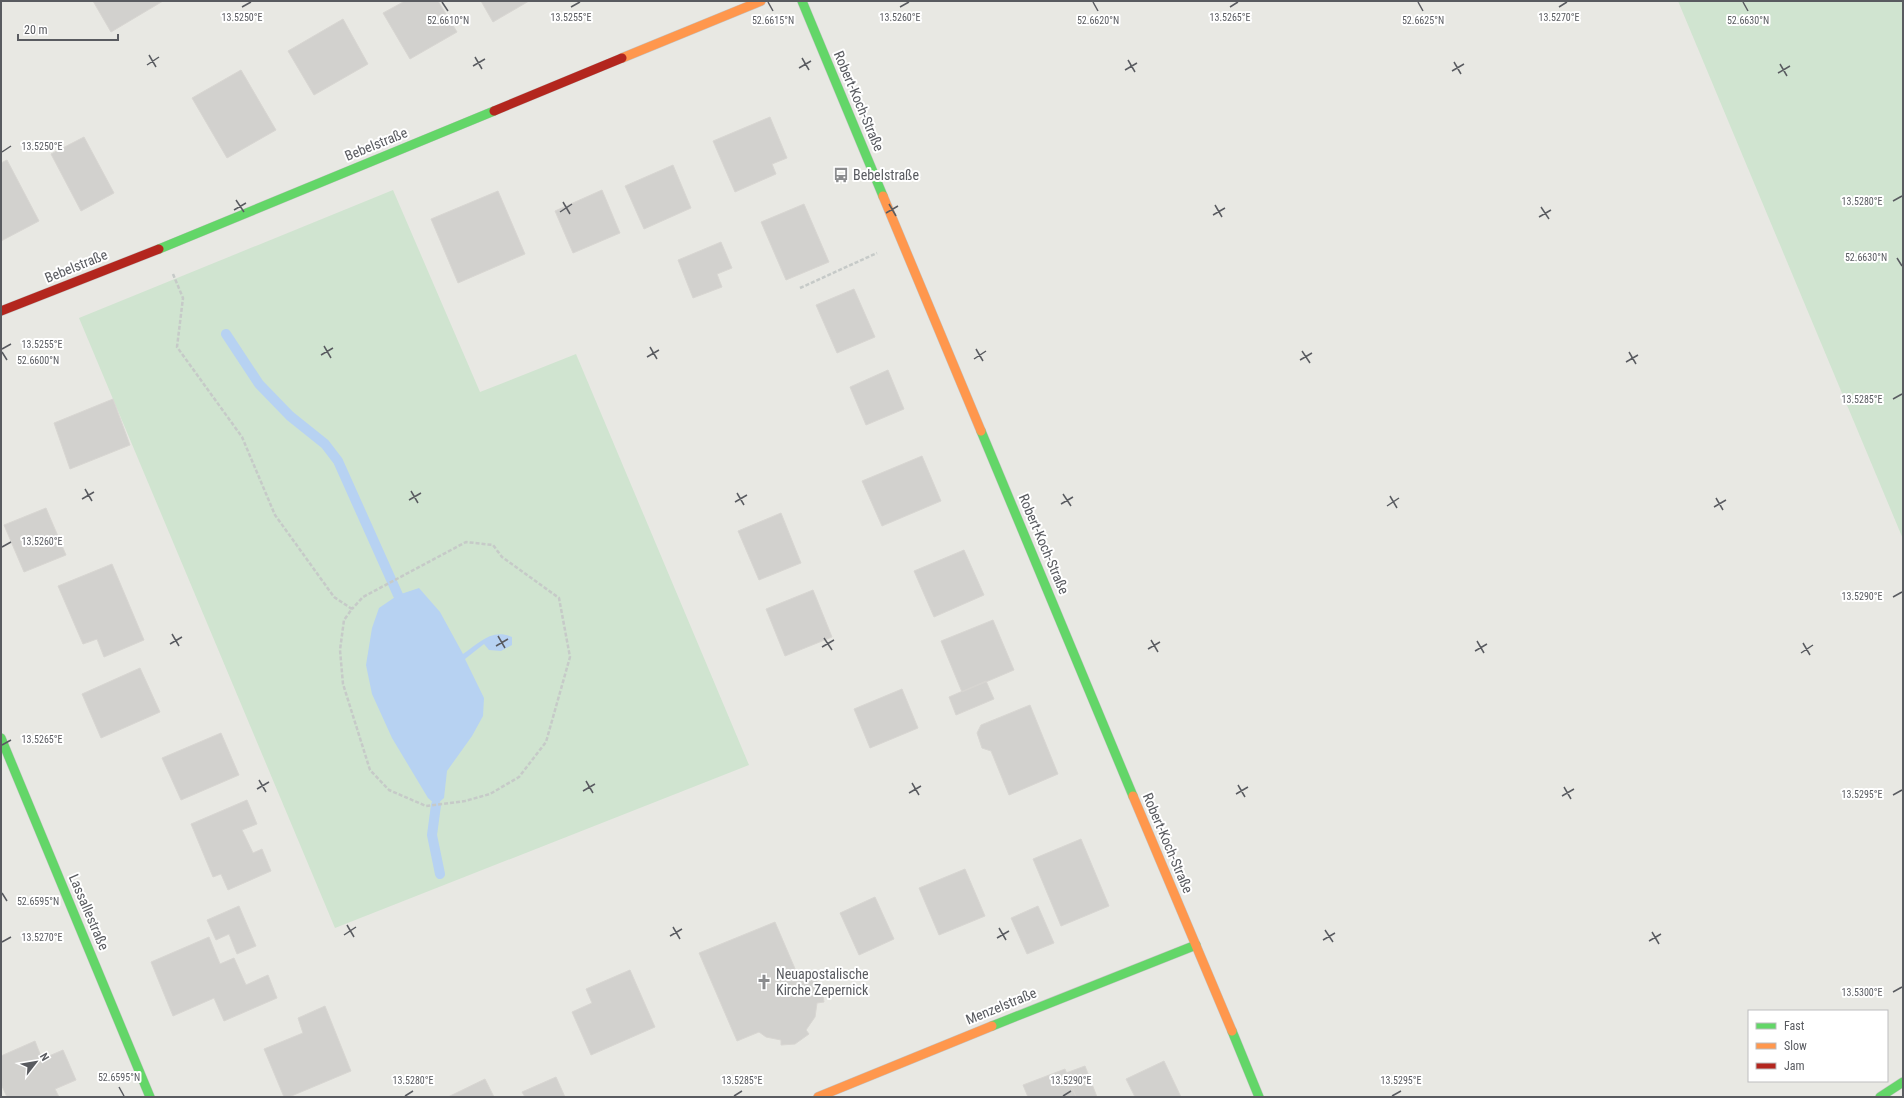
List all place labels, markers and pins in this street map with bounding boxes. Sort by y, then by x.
bus stop icon: Bebelstraße [832,166,850,184]
place label: Bebelstraße [853,167,919,183]
place label: Neuapostalische Kirche Zepernick [776,966,869,998]
church icon: Neuapostalische Kirche Zepernick [755,973,773,991]

